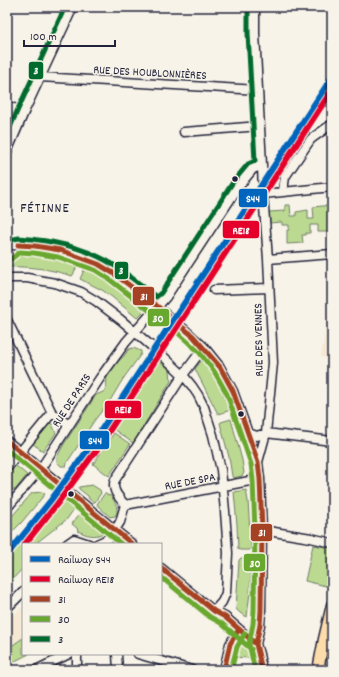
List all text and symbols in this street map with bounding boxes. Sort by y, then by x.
scale bar [24,22,115,48]
text: 100 m [30,29,57,46]
line badge: 3 [28,61,44,80]
street label: RUE DES HOUBLONNIÈRES [93,62,207,85]
text: 3 [34,64,39,80]
unlabelled marker [230,174,240,184]
line badge: S44 [238,188,268,208]
text: S44 [246,192,260,208]
district label: FÉTINNE [20,199,70,219]
line badge: RE18 [222,220,260,239]
text: RE18 [232,224,250,240]
line badge: 3 [114,261,129,280]
text: 3 [119,264,124,280]
line badge: 31 [132,286,155,306]
text: 31 [140,290,148,306]
street label: RUE DES VENNES [250,303,269,377]
line badge: 30 [147,308,170,327]
text: 30 [153,312,163,328]
street label: RUE DE PARIS [48,371,96,431]
line badge: RE18 [104,400,142,419]
text: RE18 [114,403,132,419]
unlabelled marker [236,409,246,419]
line badge: S44 [79,430,110,450]
text: S44 [88,434,102,450]
street label: RUE DE SPA [163,469,218,496]
unlabelled marker [66,489,76,499]
line badge: 31 [250,523,273,542]
text: 31 [258,526,266,542]
legend [22,543,162,655]
text: Railway S44 [58,552,111,569]
line badge: 30 [243,553,266,572]
text: 30 [250,557,260,573]
text: Railway RE18 [58,572,114,589]
text: 31 [58,592,66,609]
text: 30 [58,612,70,629]
text: 3 [58,632,63,649]

